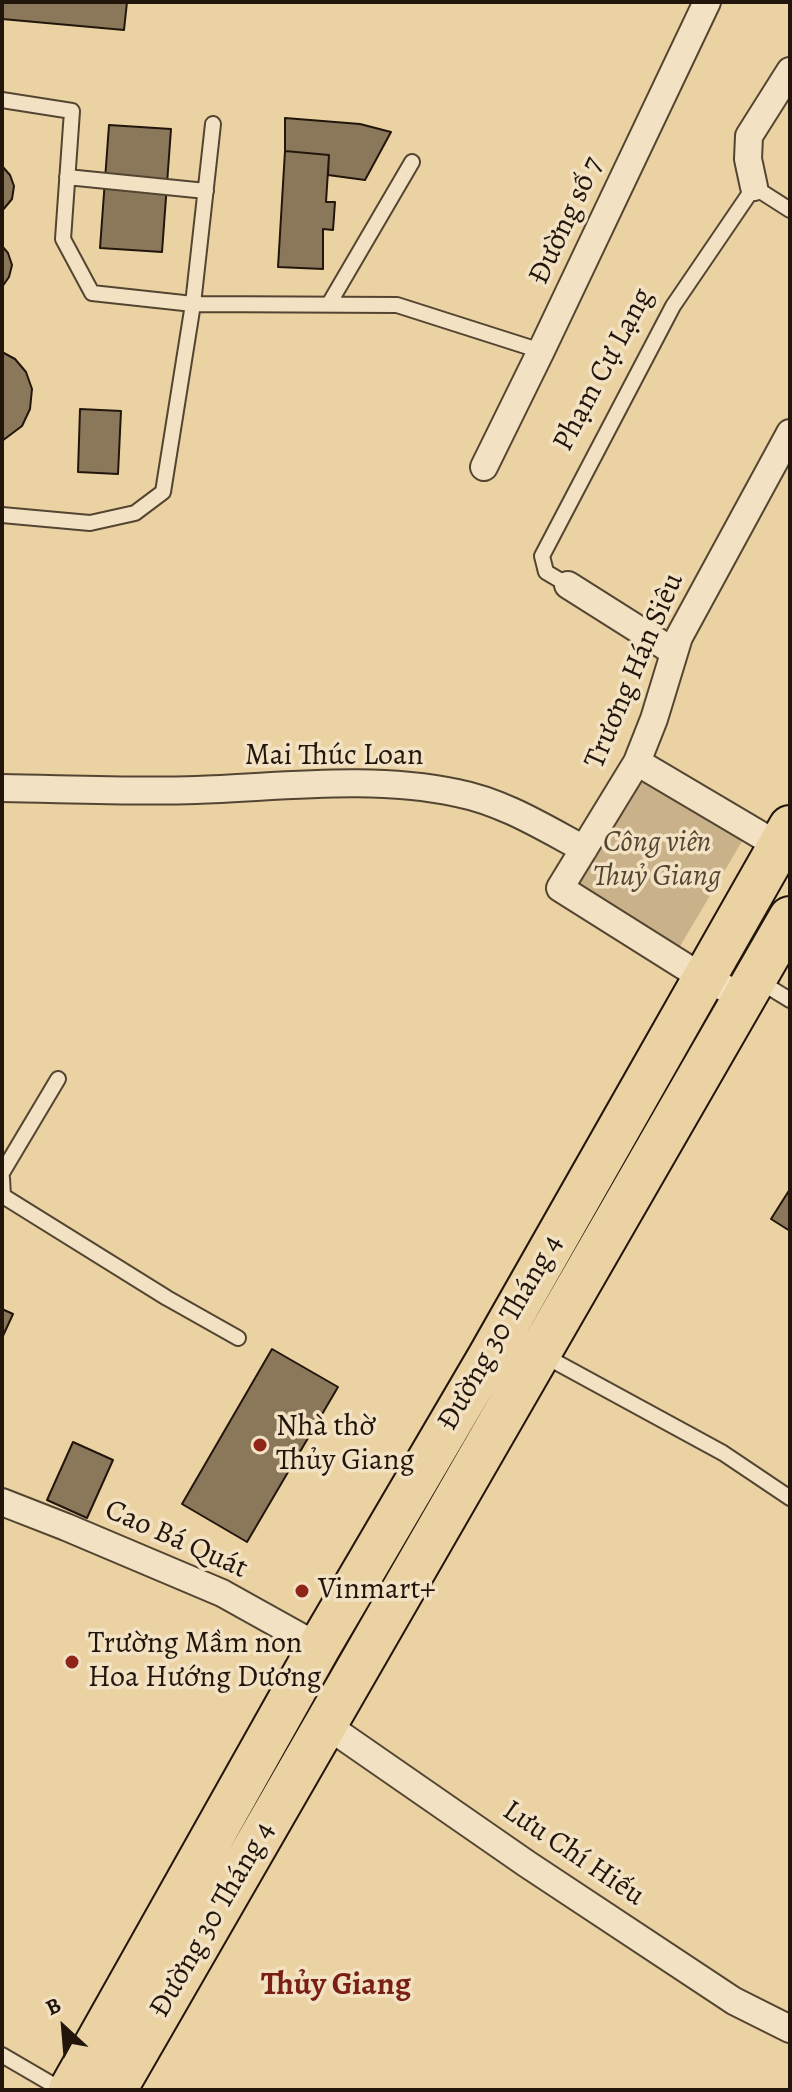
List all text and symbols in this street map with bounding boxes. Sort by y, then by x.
street label: Đường số 7 [522,152,612,290]
street label: Phạm Cự Lạng [546,282,662,458]
street label: Trương Hán Siêu [578,568,692,774]
street label: Mai Thúc Loan [245,739,423,775]
park label: Công viên Thuỷ Giang [593,826,721,896]
street label: Đường 30 Tháng 4 [430,1229,572,1437]
place label: Nhà thờ Thủy Giang [276,1410,415,1480]
marker: Nhà thờ Thủy Giang [251,1436,269,1454]
street label: Cao Bá Quát [99,1493,253,1587]
place label: Vinmart+ [318,1573,436,1609]
marker: Vinmart+ [293,1582,311,1600]
place label: Trường Mầm non Hoa Hướng Dương [88,1627,322,1698]
marker: Trường Mầm non Hoa Hướng Dương [63,1653,81,1671]
street label: Lưu Chí Hiếu [495,1793,651,1915]
street label: Đường 30 Tháng 4 [142,1816,284,2024]
district label: Thủy Giang [261,1967,411,2005]
north arrow [24,1988,104,2068]
text: B [41,1990,66,2023]

